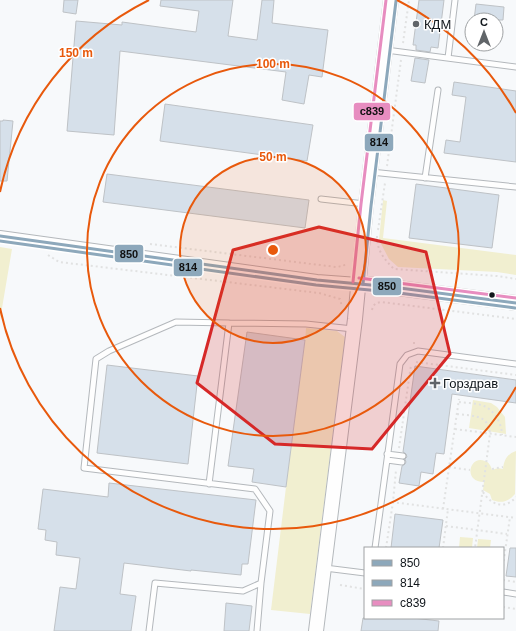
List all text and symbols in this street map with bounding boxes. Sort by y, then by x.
north arrow [464,12,504,52]
text: С [480,16,488,28]
place label: КДМ [424,17,451,32]
marker: КДМ [411,19,421,29]
text: 150 m [59,46,93,60]
text: 100 m [256,57,290,71]
line badge: с839 [353,102,391,121]
text: с839 [360,105,384,117]
line badge: 814 [364,133,394,152]
text: 814 [370,136,389,148]
text: 50 m [259,150,287,164]
centre of rings [266,243,280,257]
line badge: 850 [114,244,144,263]
text: 850 [120,248,138,260]
line badge: 814 [173,258,203,277]
text: 814 [179,261,198,273]
line badge: 850 [372,277,402,296]
text: 850 [378,280,396,292]
unlabelled marker [487,290,497,300]
place label: Горздрав [443,376,498,391]
marker: Горздрав [430,378,440,388]
legend [364,547,504,619]
text: 850 [400,556,420,570]
text: 814 [400,576,420,590]
text: с839 [400,596,426,610]

